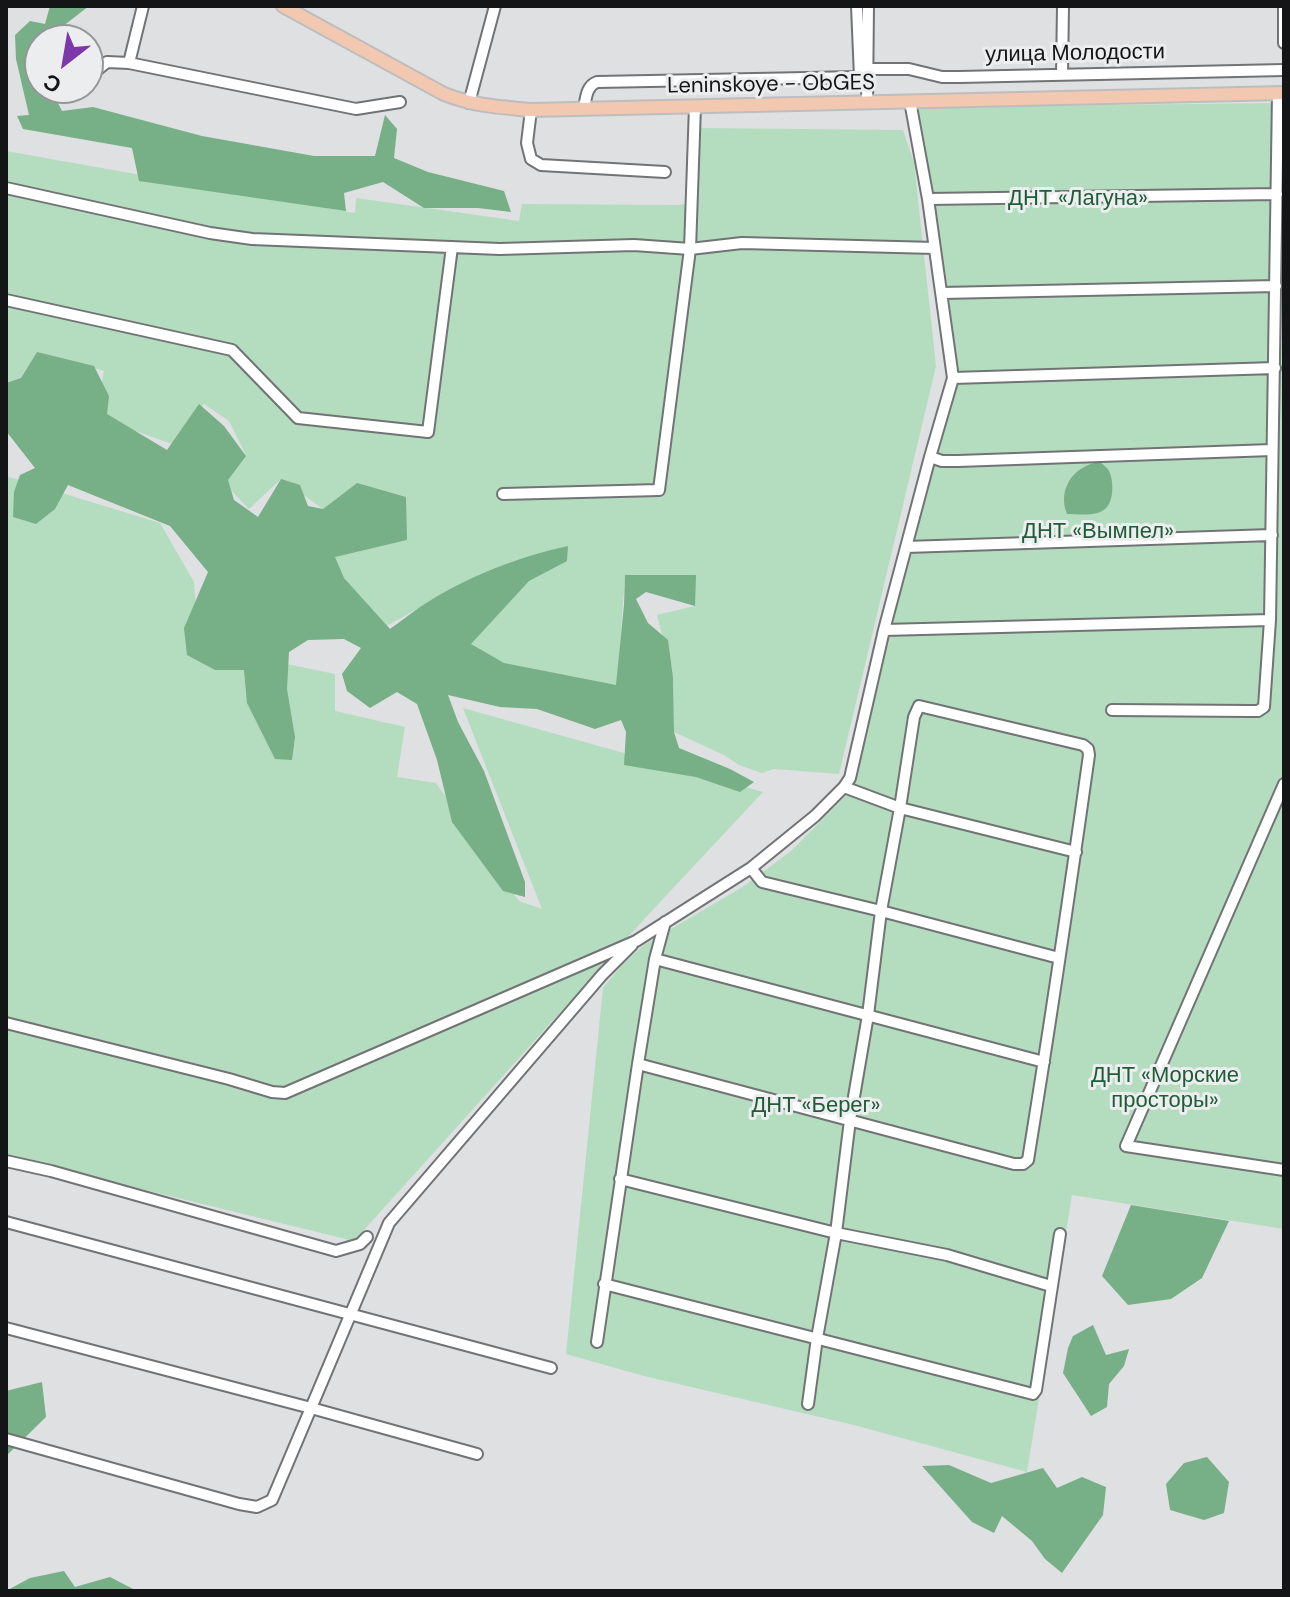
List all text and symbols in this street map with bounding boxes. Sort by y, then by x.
north arrow [24,24,104,104]
street label: улица Молодости [985,39,1165,69]
text: С [38,67,67,100]
street label: Leninskoye - ObGES [667,70,875,100]
park label: ДНТ «Лагуна» [1008,186,1148,212]
park label: ДНТ «Вымпел» [1022,519,1174,545]
park label: ДНТ «Морские просторы» [1091,1063,1239,1114]
park label: ДНТ «Берег» [751,1093,881,1119]

